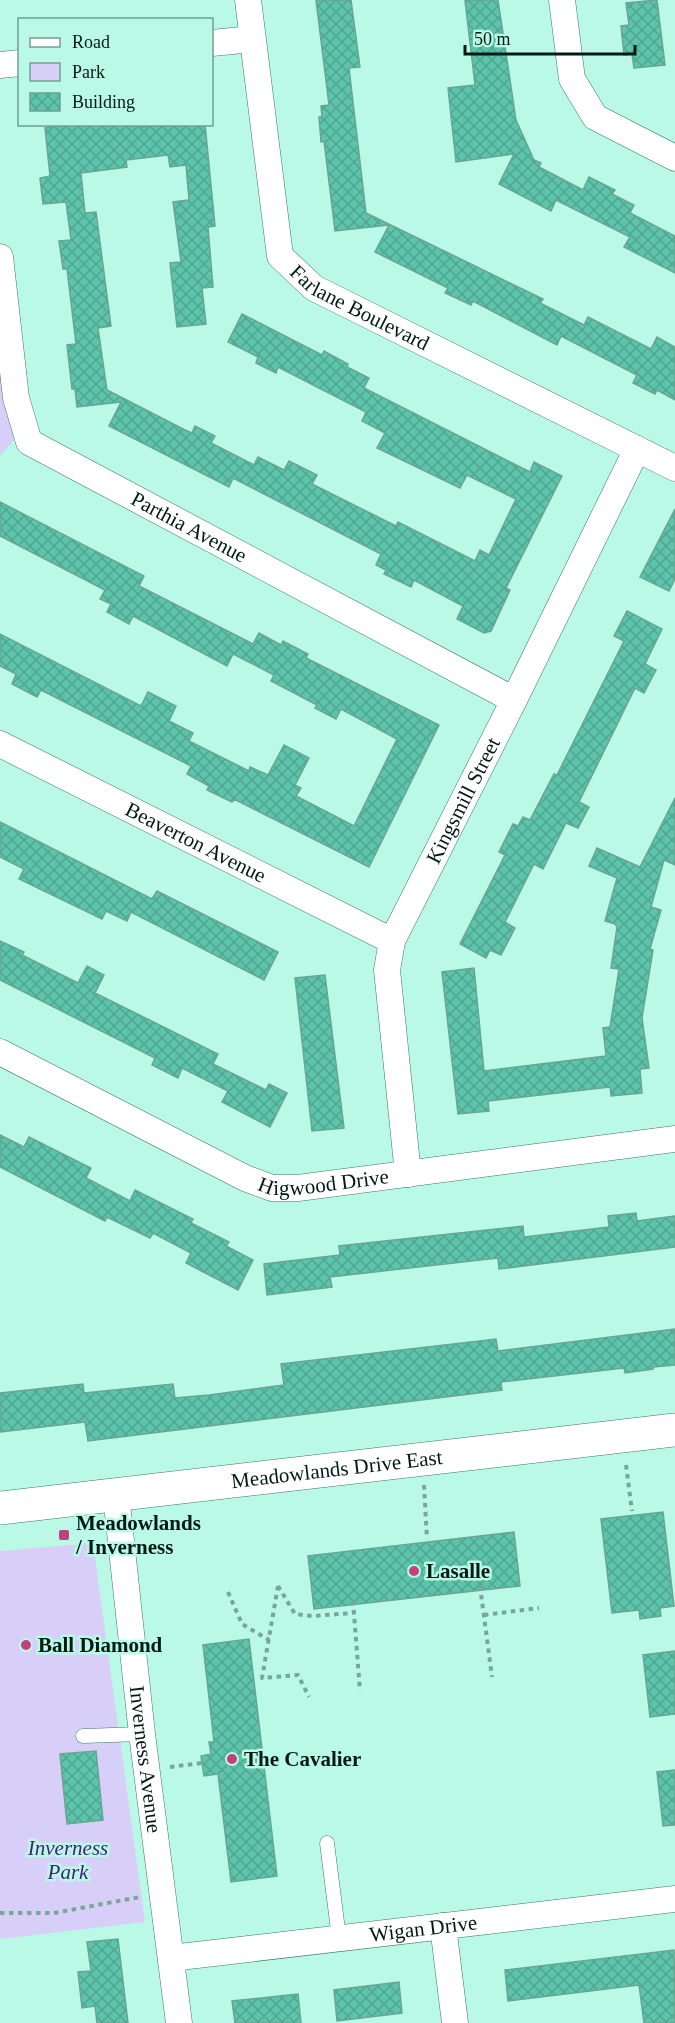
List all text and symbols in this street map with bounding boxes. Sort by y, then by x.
legend [18,18,213,126]
scale bar [465,18,634,56]
text: 50 m [474,29,511,49]
text: Road [72,32,110,52]
text: Park [72,62,105,82]
text: Building [72,92,135,112]
street label: Farlane Boulevard [285,260,434,356]
street label: Parthia Avenue [127,487,251,568]
street label: Kingsmill Street [421,733,505,868]
street label: Beaverton Avenue [121,797,270,888]
street label: Higwood Drive [255,1164,390,1200]
street label: Meadowlands Drive East [230,1445,444,1493]
place label: Meadowlands / Inverness [75,1511,201,1559]
marker: Meadowlands / Inverness [57,1528,71,1542]
place label: Lasalle [426,1559,490,1583]
marker: Lasalle [407,1564,421,1578]
place label: Ball Diamond [38,1633,163,1657]
marker: Ball Diamond [19,1638,33,1652]
street label: Inverness Avenue [125,1684,167,1835]
place label: The Cavalier [244,1747,361,1771]
marker: The Cavalier [225,1752,239,1766]
park label: Inverness Park [27,1836,108,1884]
street label: Wigan Drive [368,1910,478,1947]

